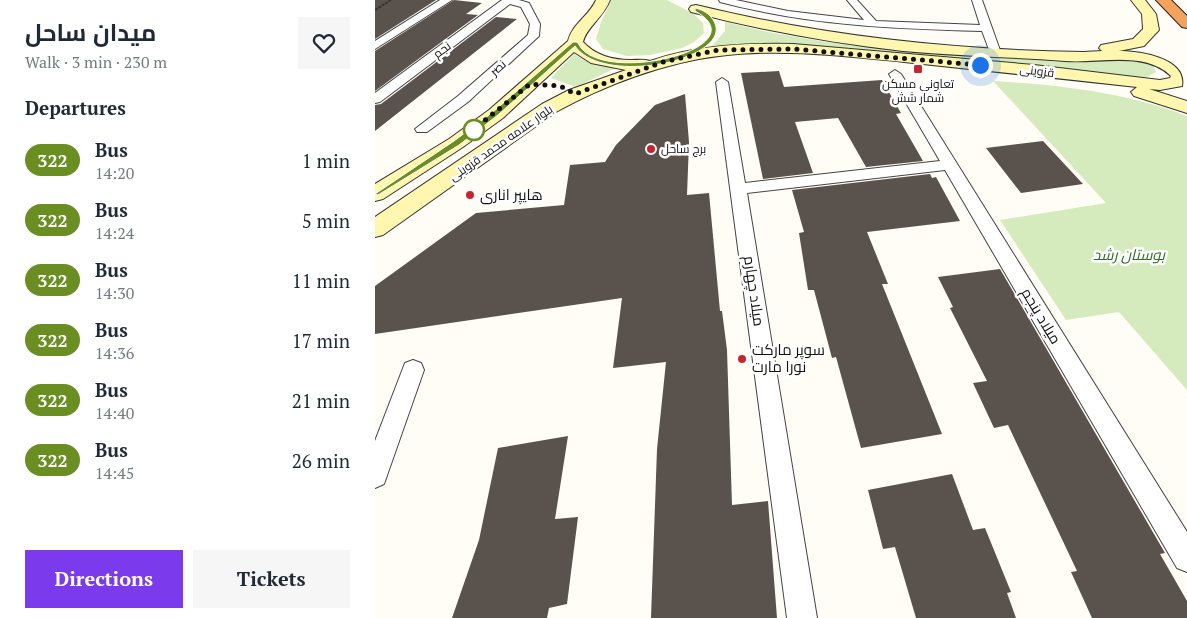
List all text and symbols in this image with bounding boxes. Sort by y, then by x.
text: میدان ساحل [25,16,156,48]
button: heart [298,17,350,69]
street label: نجم [430,38,454,62]
text: Walk · 3 min · 230 m [25,51,167,73]
your location [968,53,993,78]
street label: نصر [486,56,509,79]
street label: قزوینی [1019,61,1055,80]
marker: تعاونی مسکن شمار شش [912,63,924,75]
place label: تعاونی مسکن شمار شش [882,76,955,105]
text: Departures [25,95,126,120]
street label: بلوار علامه محمد قزوینی [446,101,555,184]
unlabelled marker [463,119,485,141]
text: Bus [95,137,128,162]
place label: برج ساحل [661,141,706,157]
marker: برج ساحل [645,143,657,155]
text: 322 [37,148,68,172]
text: 1 min [302,148,350,173]
text: 14:20 [95,162,134,184]
place label: هايپر اناری [480,184,543,205]
marker: هايپر اناری [464,189,476,201]
text: Bus [95,197,128,222]
text: 322 [37,208,68,232]
text: 5 min [302,208,350,233]
text: 14:24 [95,222,134,244]
park label: بوستان رشد [1093,244,1166,264]
street label: میلاد چهارم [739,254,770,328]
text: Bus [95,257,128,282]
text: 322 [37,268,68,292]
text: 11 min [292,268,350,293]
text: 14:30 [95,282,134,304]
street label: میلاد پنجم [1016,284,1066,348]
text: Bus [95,317,128,342]
text: 322 [37,328,68,352]
text: 17 min [292,328,350,353]
place label: سوپر مارکت نورا مارت [752,339,825,376]
text: 14:36 [95,342,134,364]
marker: سوپر مارکت نورا مارت [736,353,748,365]
text: Bus [95,377,128,402]
text: 322 [37,388,68,412]
text: 21 min [292,388,350,413]
text: 14:40 [95,402,134,424]
text: Bus [95,437,128,462]
text: 322 [37,448,68,472]
text: 26 min [292,448,350,473]
text: 14:45 [95,462,134,484]
button: Directions [25,550,183,608]
button: Tickets [193,550,350,608]

